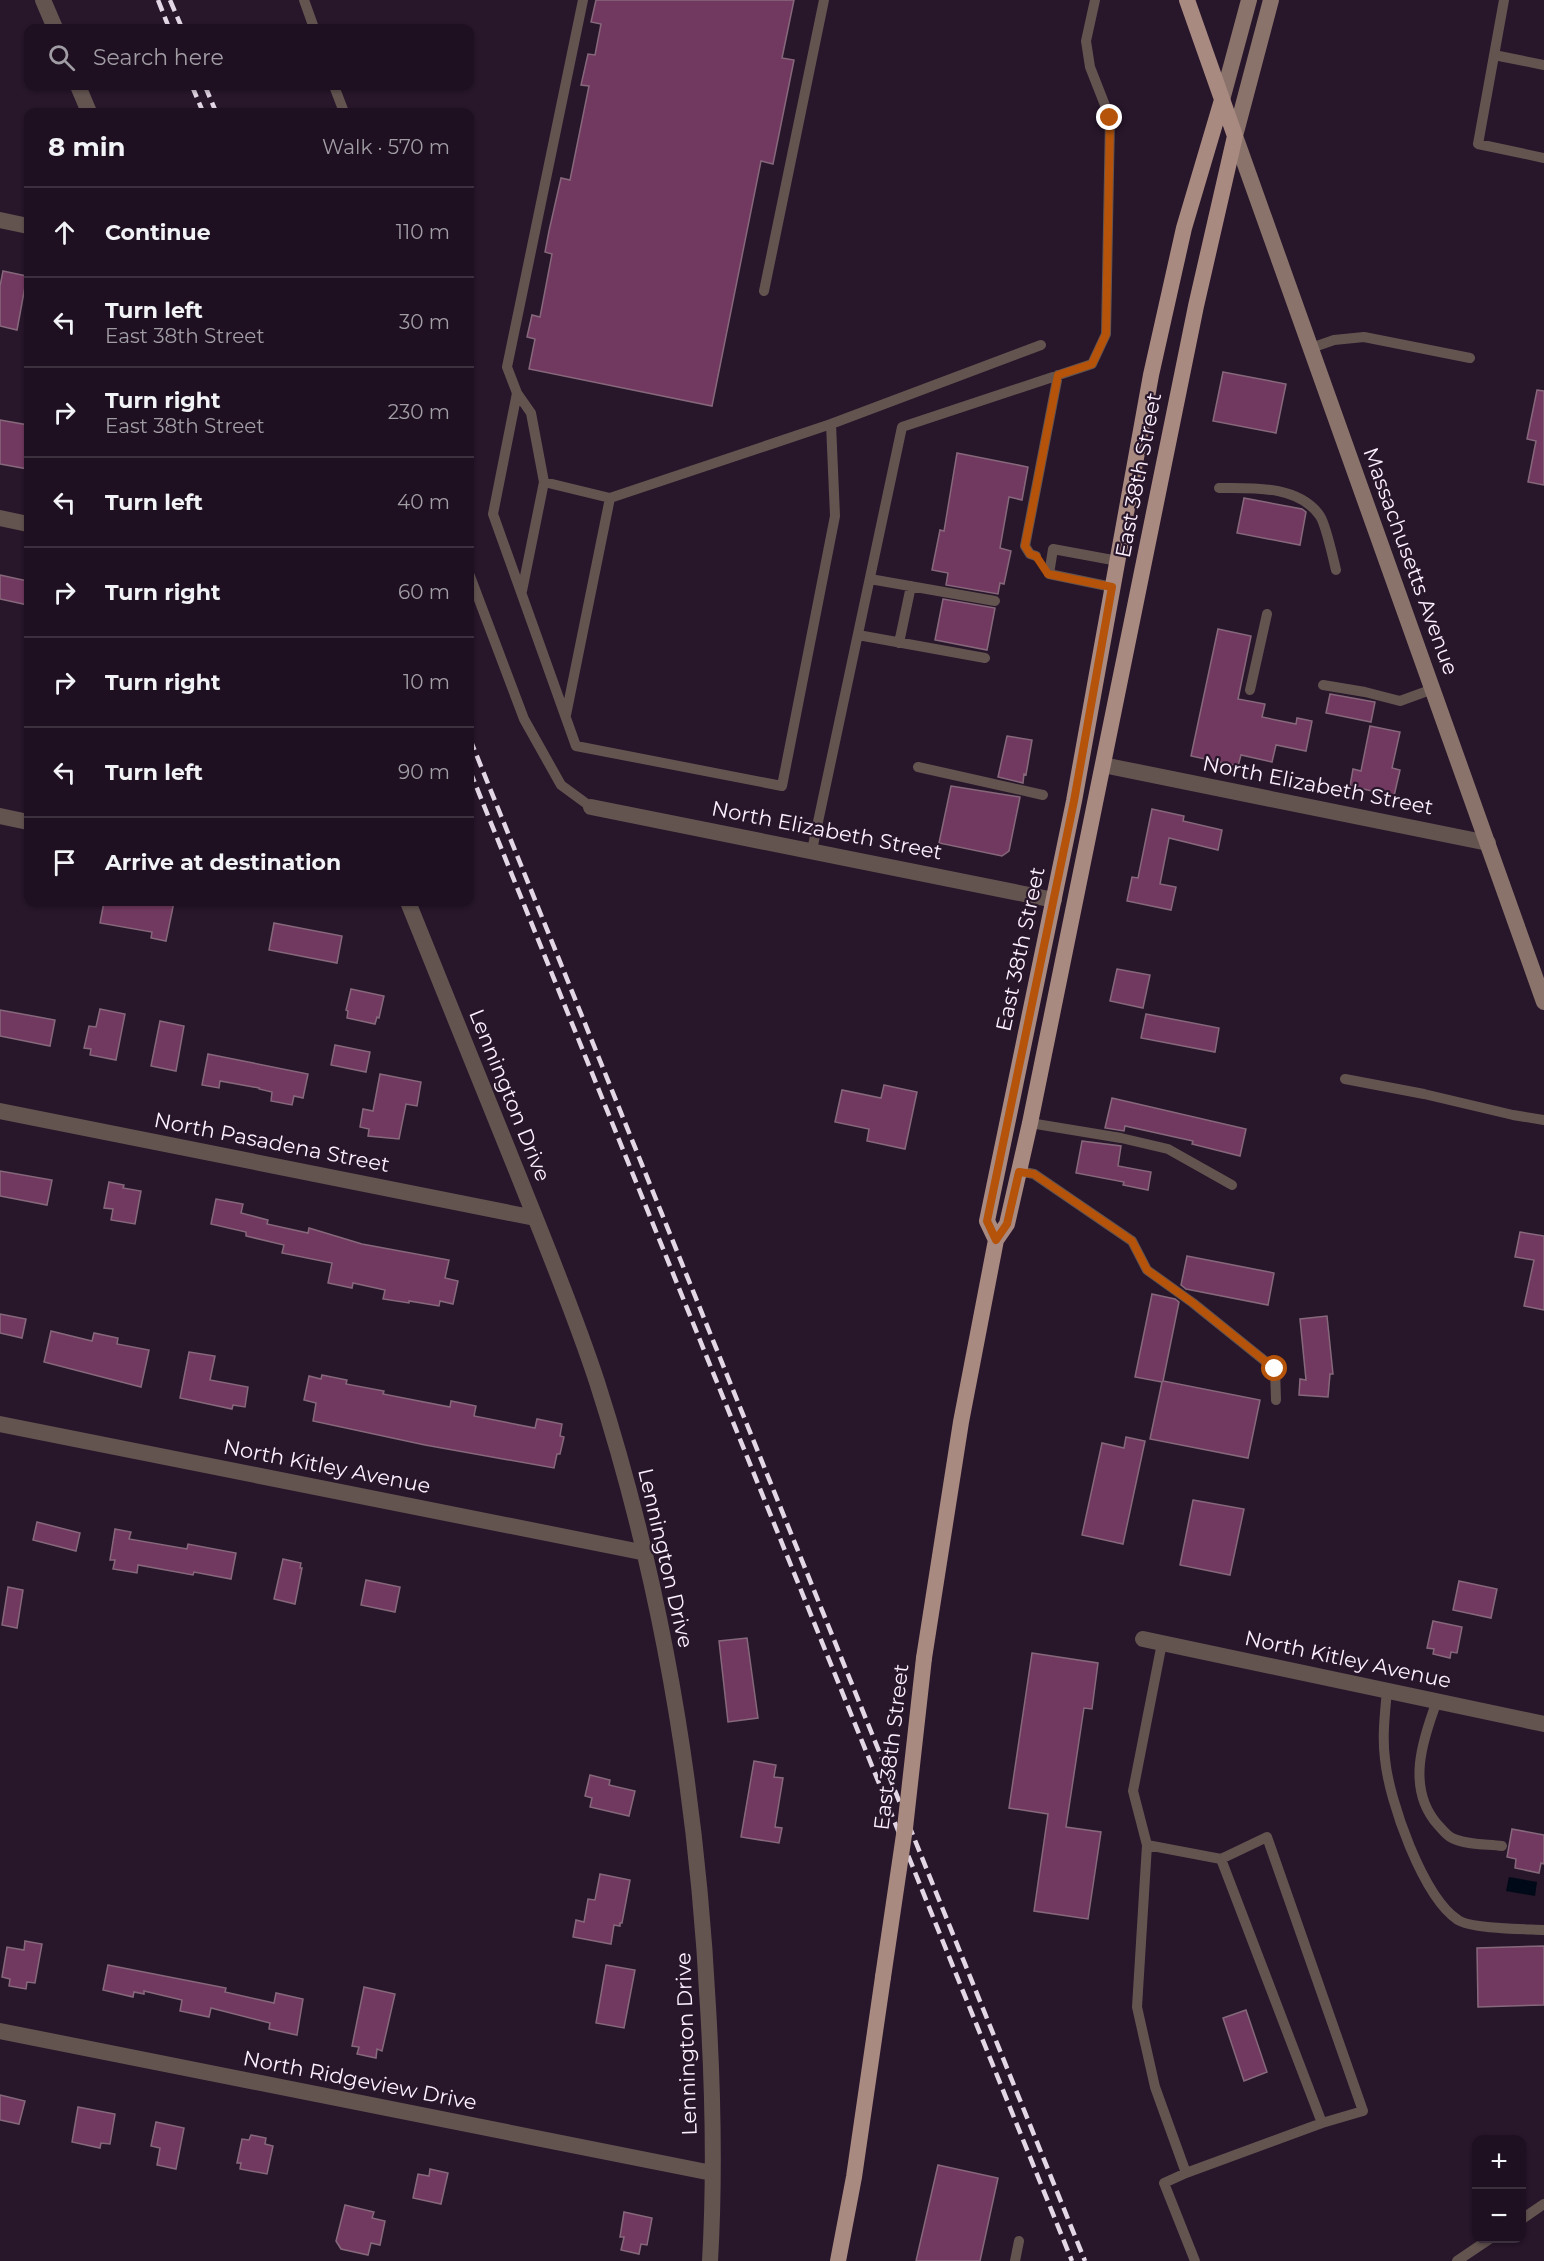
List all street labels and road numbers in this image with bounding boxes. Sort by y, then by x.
street label: East 38th Street [1110,390,1166,560]
street label: Massachusetts Avenue [1358,444,1464,678]
street label: North Elizabeth Street [1201,750,1435,820]
street label: North Elizabeth Street [710,795,944,865]
street label: East 38th Street [990,864,1050,1034]
street label: Lennington Drive [464,1005,556,1185]
street label: North Pasadena Street [152,1107,392,1177]
street label: North Kitley Avenue [221,1434,433,1498]
street label: Lennington Drive [633,1466,699,1650]
street label: North Kitley Avenue [1242,1625,1454,1693]
street label: East 38th Street [868,1662,914,1832]
street label: Lennington Drive [670,1952,702,2136]
street label: North Ridgeview Drive [241,2045,479,2115]

